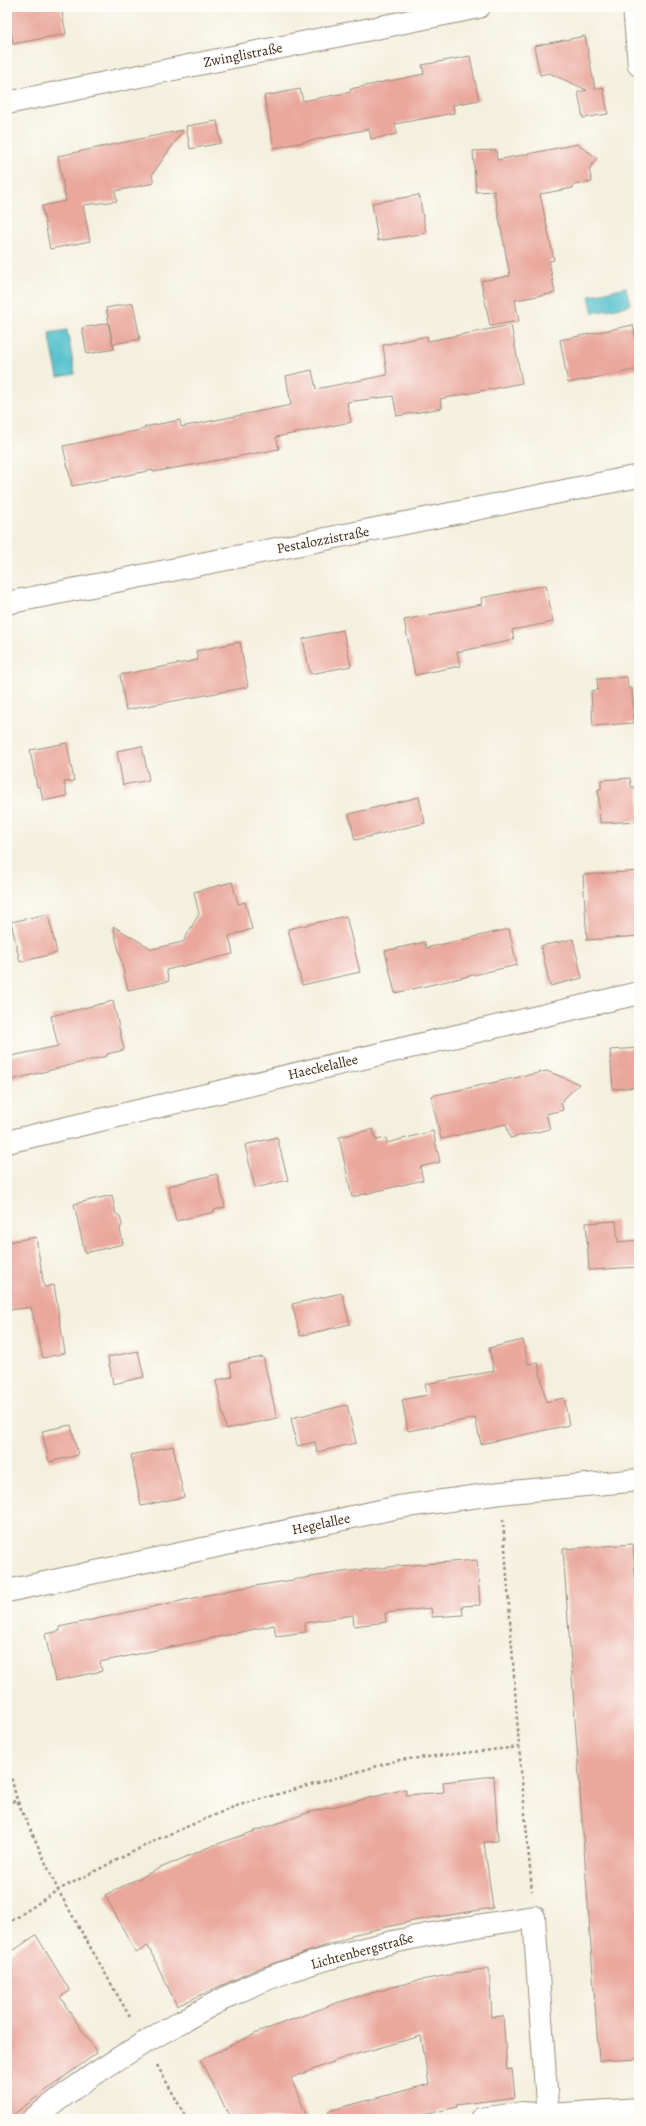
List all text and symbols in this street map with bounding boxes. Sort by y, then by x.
street label: Zwinglistraße [202,38,284,72]
street label: Pestalozzistraße [275,522,371,558]
street label: Haeckelallee [286,1050,360,1084]
street label: Hegelallee [290,1509,352,1539]
street label: Lichtenbergstraße [309,1928,415,1974]

